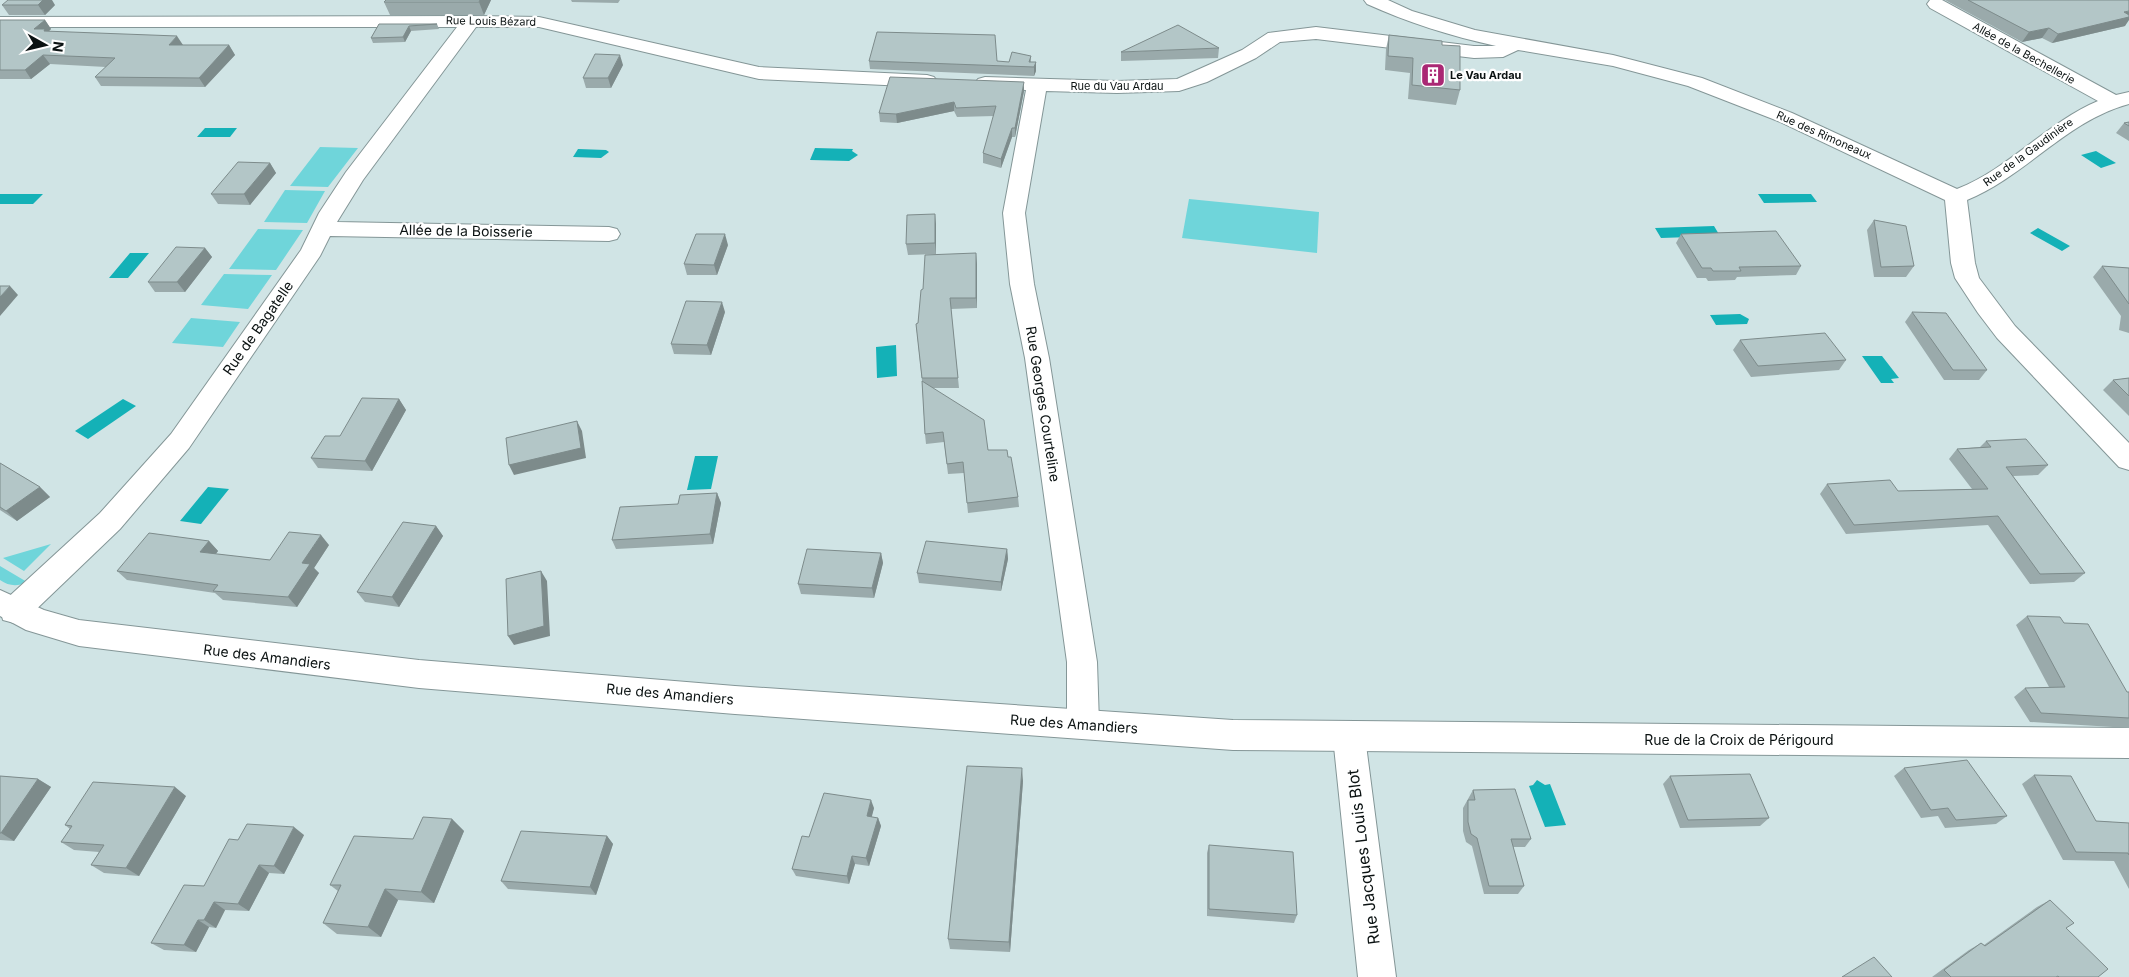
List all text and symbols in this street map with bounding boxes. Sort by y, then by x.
street label: Rue Louis Bézard [446,13,536,29]
street label: Allée de la Bechellerie [1970,19,2078,87]
north arrow [20,20,70,70]
text: N [49,40,68,53]
building icon: Le Vau Ardau [1420,62,1446,88]
place label: Le Vau Ardau [1450,68,1522,82]
street label: Rue du Vau Ardau [1070,79,1164,93]
street label: Rue des Rimoneaux [1774,108,1874,162]
street label: Rue de la Gaudinière [1980,115,2076,189]
street label: Allée de la Boisserie [399,221,533,240]
street label: Rue de Bagatelle [219,277,296,378]
street label: Rue Georges Courteline [1023,325,1064,483]
street label: Rue des Amandiers [202,640,332,673]
street label: Rue des Amandiers [605,679,735,708]
street label: Rue des Amandiers [1009,711,1139,736]
street label: Rue de la Croix de Périgourd [1644,731,1834,748]
street label: Rue Jacques Louis Blot [1342,768,1384,946]

